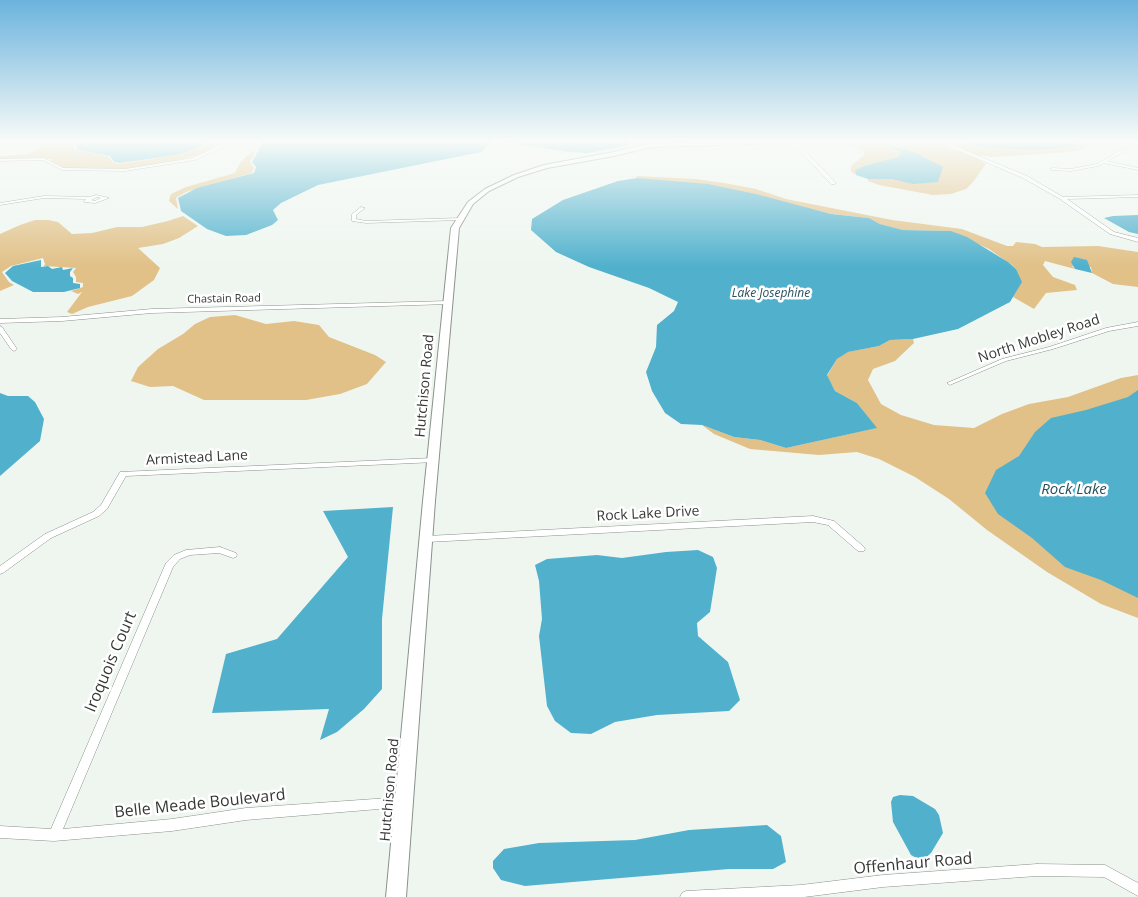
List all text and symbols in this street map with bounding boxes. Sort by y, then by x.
water label: Lake Josephine [732,287,810,301]
street label: Chastain Road [187,292,261,306]
street label: North Mobley Road [976,311,1102,367]
street label: Hutchison Road [412,334,438,438]
street label: Armistead Lane [146,447,248,469]
water label: Rock Lake [1041,481,1107,499]
street label: Rock Lake Drive [596,503,700,525]
street label: Iroquois Court [81,609,141,715]
street label: Hutchison Road [377,738,403,842]
street label: Belle Meade Boulevard [114,785,286,823]
street label: Offenhaur Road [853,849,973,879]

